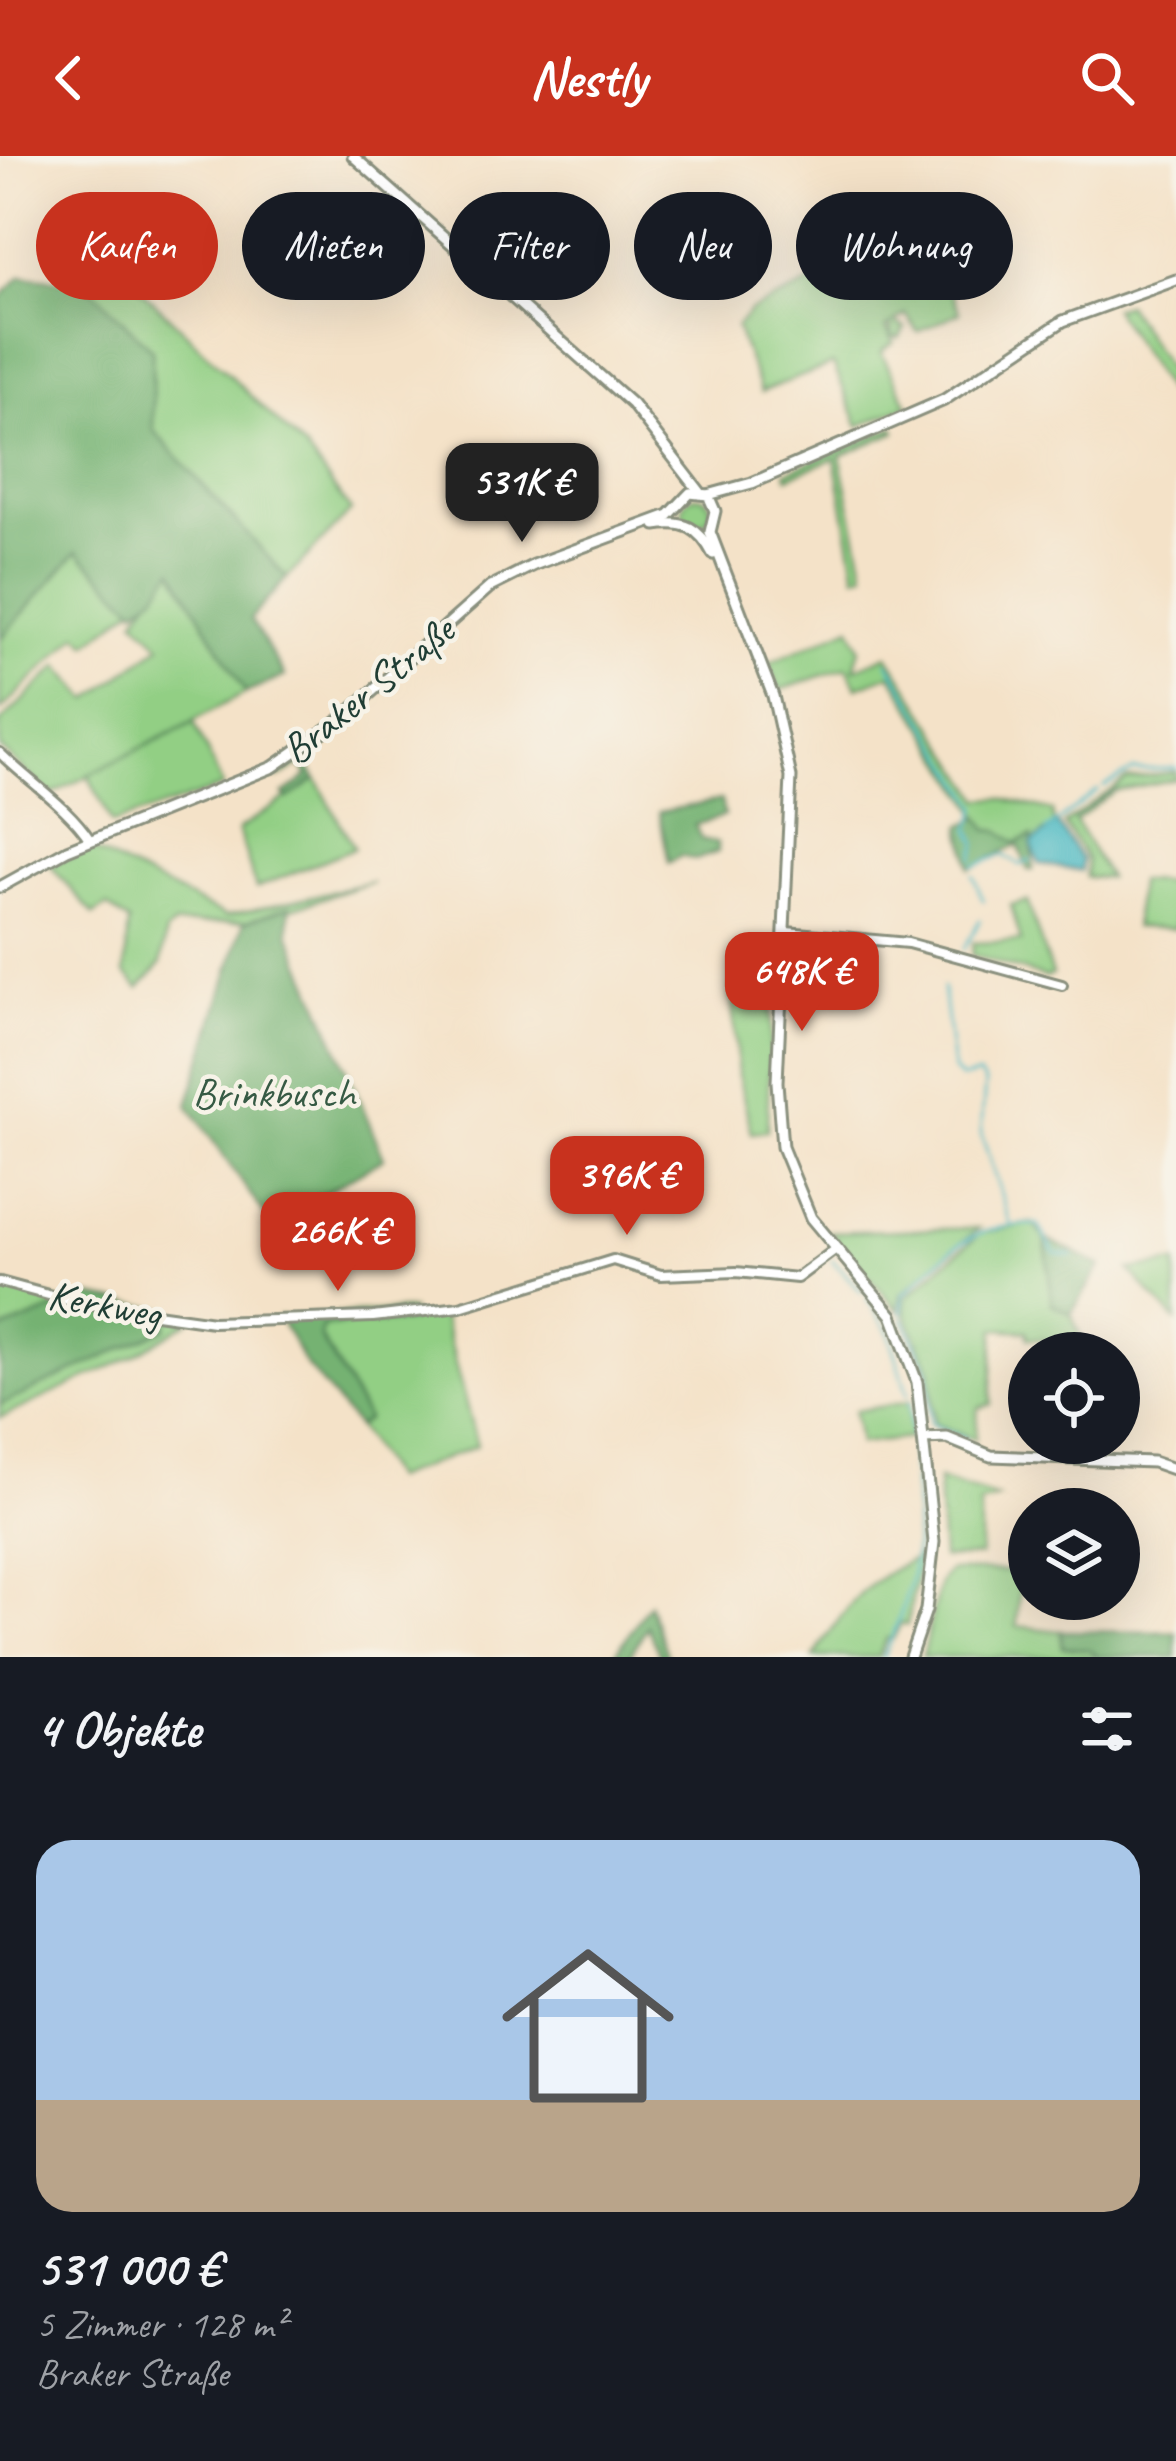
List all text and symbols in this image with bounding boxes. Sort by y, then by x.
text: Nestly [530,44,646,112]
icon: back [36,45,102,111]
icon: search [1074,45,1140,111]
chip: Kaufen [36,192,218,300]
chip: Mieten [242,192,425,300]
chip: Filter [449,192,610,300]
chip: Neu [634,192,772,300]
chip: Wohnung [796,192,1013,300]
pin: 531K € [424,443,620,545]
text: 531K € [473,457,571,506]
street label: Braker Straße [271,602,468,776]
pin: 648K € [704,932,900,1034]
text: 648K € [752,946,852,995]
park label: Brinkbusch [193,1067,358,1120]
pin: 396K € [529,1136,725,1238]
text: 396K € [577,1150,677,1199]
pin: 266K € [240,1192,436,1294]
text: 266K € [287,1206,389,1255]
street label: Kerkweg [44,1269,167,1341]
map controls [1008,1332,1140,1620]
button: locate [1008,1332,1140,1464]
button: layers [1008,1488,1140,1620]
icon: filters [1074,1696,1140,1762]
text: 4 Objekte [36,1697,201,1761]
icon: home [480,1918,696,2134]
text: 531 000 € [36,2236,221,2300]
text: 5 Zimmer · 128 m² [36,2300,286,2349]
text: Braker Straße [36,2349,228,2398]

